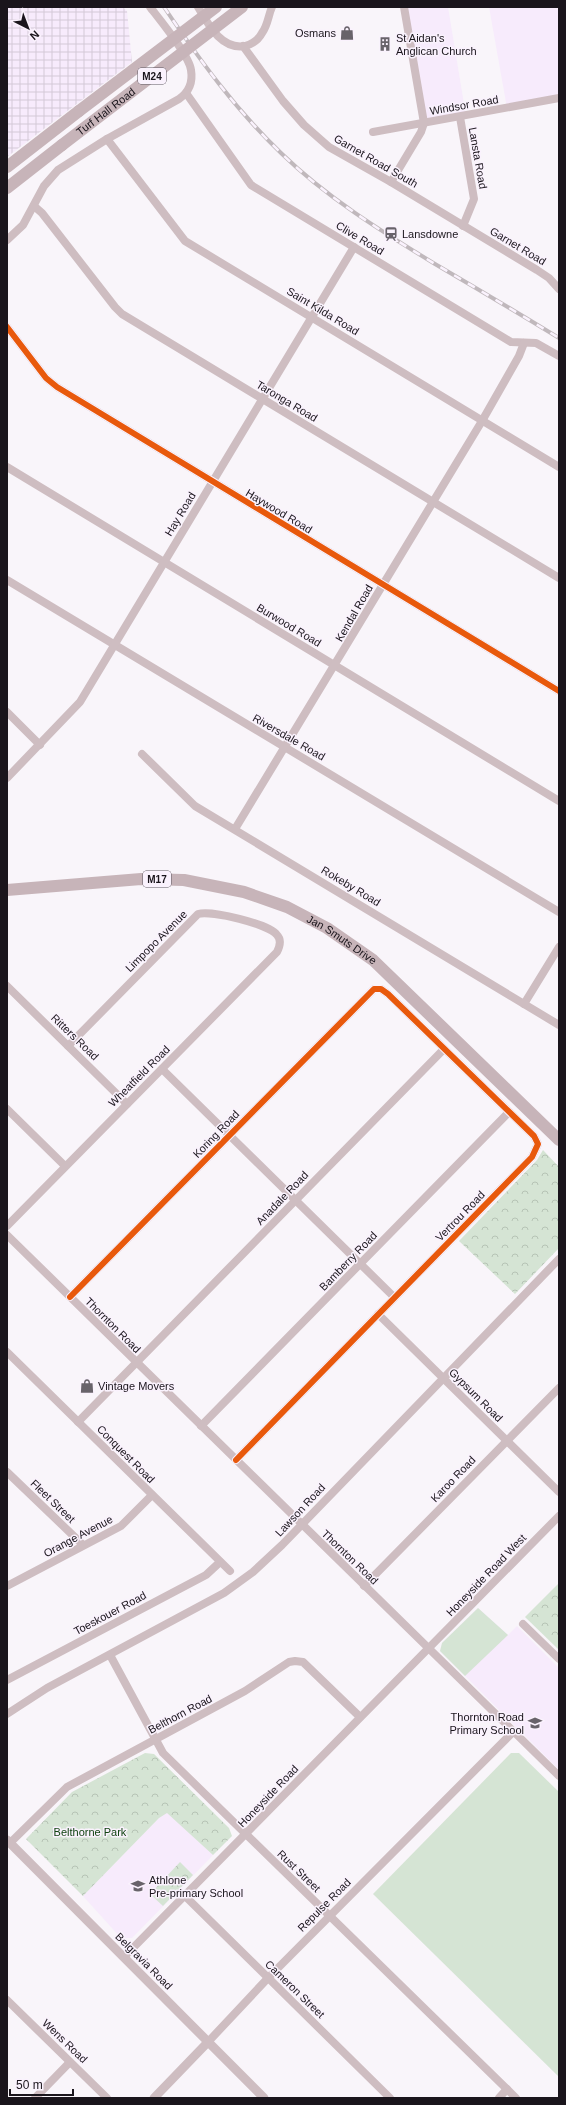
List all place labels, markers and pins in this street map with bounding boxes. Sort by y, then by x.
shop icon: Osmans [339,25,355,41]
place label: Osmans [295,27,336,39]
place label: St Aidan's Anglican Church [396,32,477,57]
building icon: St Aidan's Anglican Church [377,36,393,52]
station icon: Lansdowne [383,226,399,242]
place label: Lansdowne [402,228,458,240]
shop icon: Vintage Movers [79,1378,95,1394]
place label: Vintage Movers [98,1380,175,1392]
place label: Thornton Road Primary School [449,1711,524,1736]
school or university icon: Thornton Road Primary School [527,1715,543,1731]
place label: Athlone Pre-primary School [149,1874,243,1899]
school or university icon: Athlone Pre-primary School [130,1878,146,1894]

